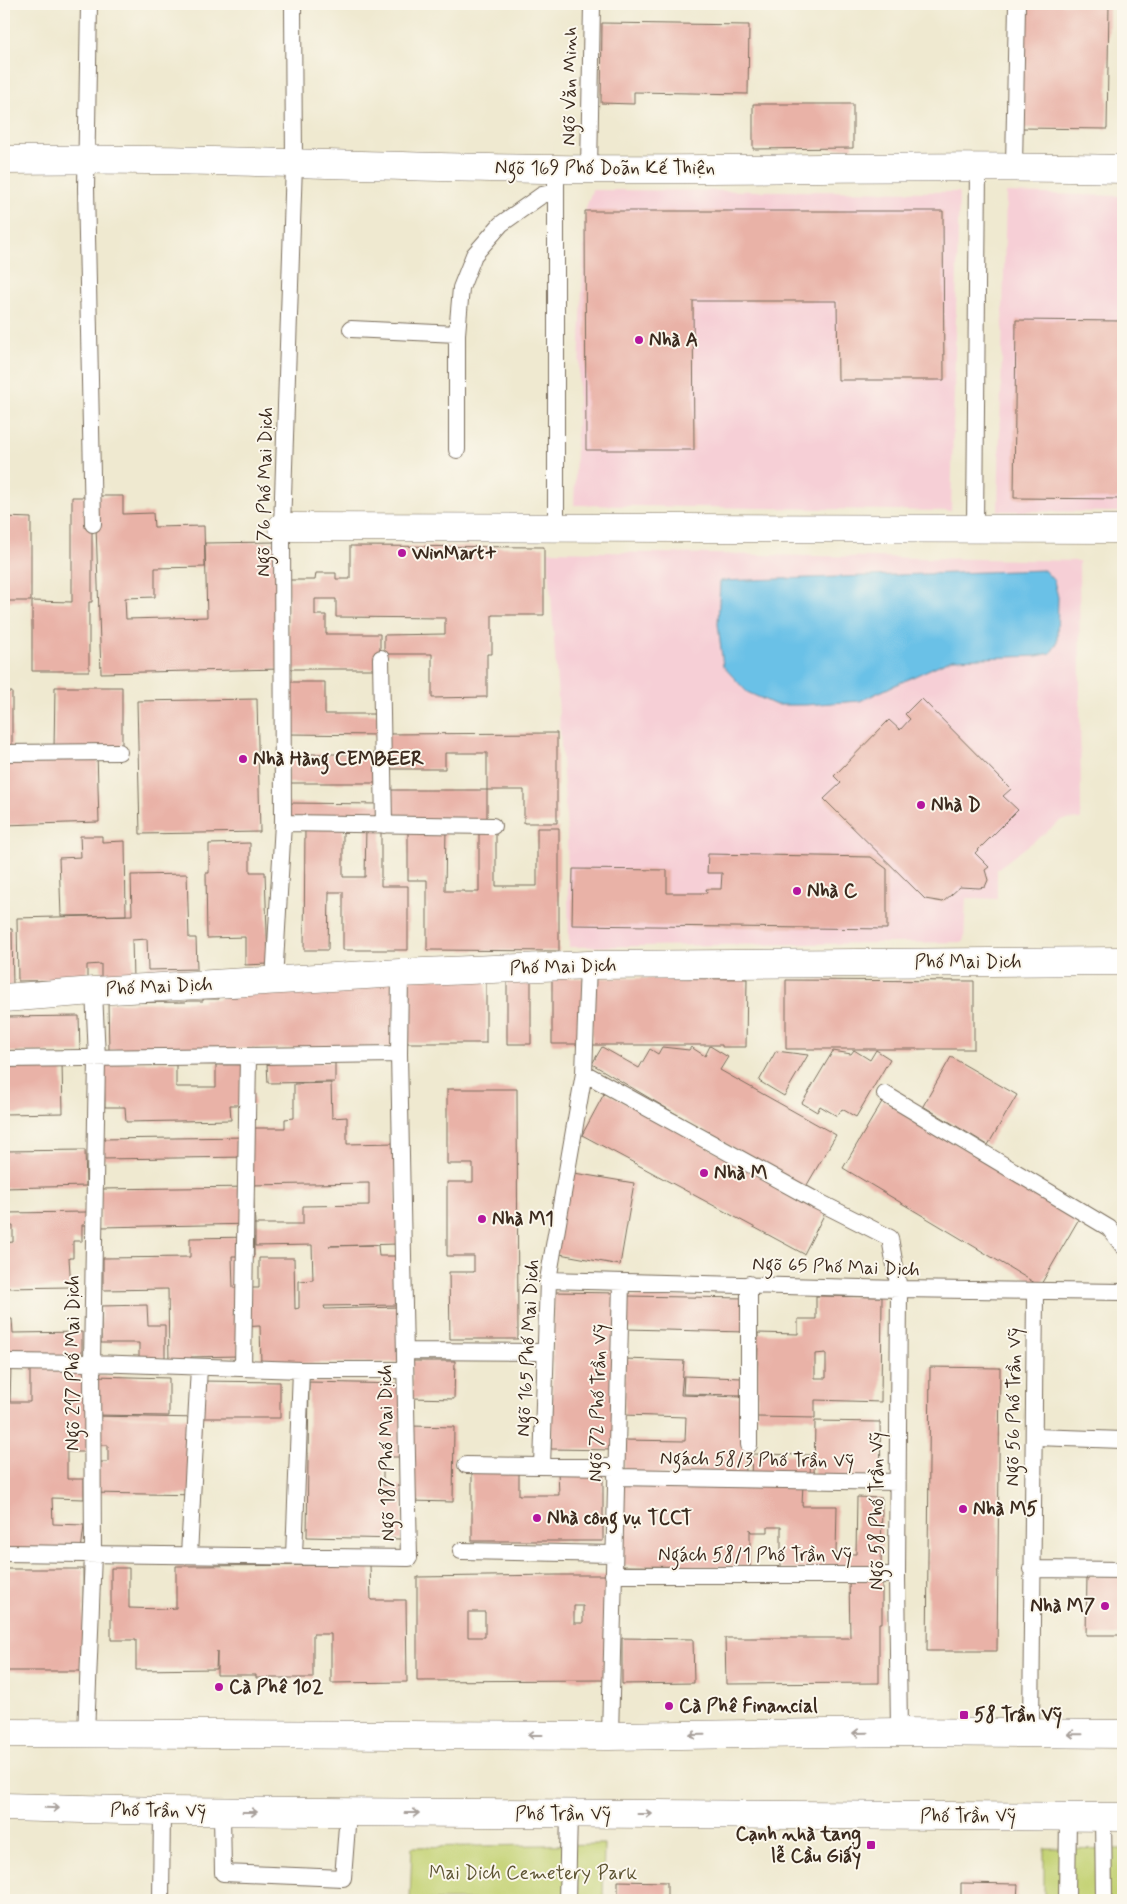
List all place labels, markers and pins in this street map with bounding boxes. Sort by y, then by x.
place label: Nhà A [649,328,698,353]
marker: Nhà A [633,334,645,346]
place label: WinMart+ [411,541,497,566]
marker: WinMart+ [396,547,408,559]
place label: Nhà Hàng CEMBEER [253,747,425,775]
marker: Nhà Hàng CEMBEER [237,753,249,765]
place label: Nhà D [931,793,981,818]
marker: Nhà D [915,799,927,811]
place label: Nhà C [807,879,858,904]
marker: Nhà C [791,885,803,897]
place label: Nhà M [714,1161,768,1186]
marker: Nhà M [698,1167,710,1179]
place label: Nhà M1 [492,1207,554,1232]
marker: Nhà M1 [476,1213,488,1225]
place label: Nhà M5 [973,1497,1038,1522]
marker: Nhà M5 [957,1503,969,1515]
place label: Nhà công vụ TCCT [547,1506,693,1534]
marker: Nhà công vụ TCCT [531,1512,543,1524]
place label: Nhà M7 [1030,1594,1095,1619]
marker: Nhà M7 [1099,1600,1111,1612]
place label: Cà Phê 102 [229,1675,324,1700]
marker: Cà Phê 102 [213,1681,225,1693]
place label: Cà Phê Financial [679,1694,818,1719]
marker: Cà Phê Financial [663,1700,675,1712]
place label: 58 Trần Vỹ [974,1703,1062,1729]
marker: 58 Trần Vỹ [958,1709,970,1721]
place label: Cạnh nhà tang lễ Cầu Giấy [736,1822,861,1870]
marker: Cạnh nhà tang lễ Cầu Giấy [865,1839,877,1851]

